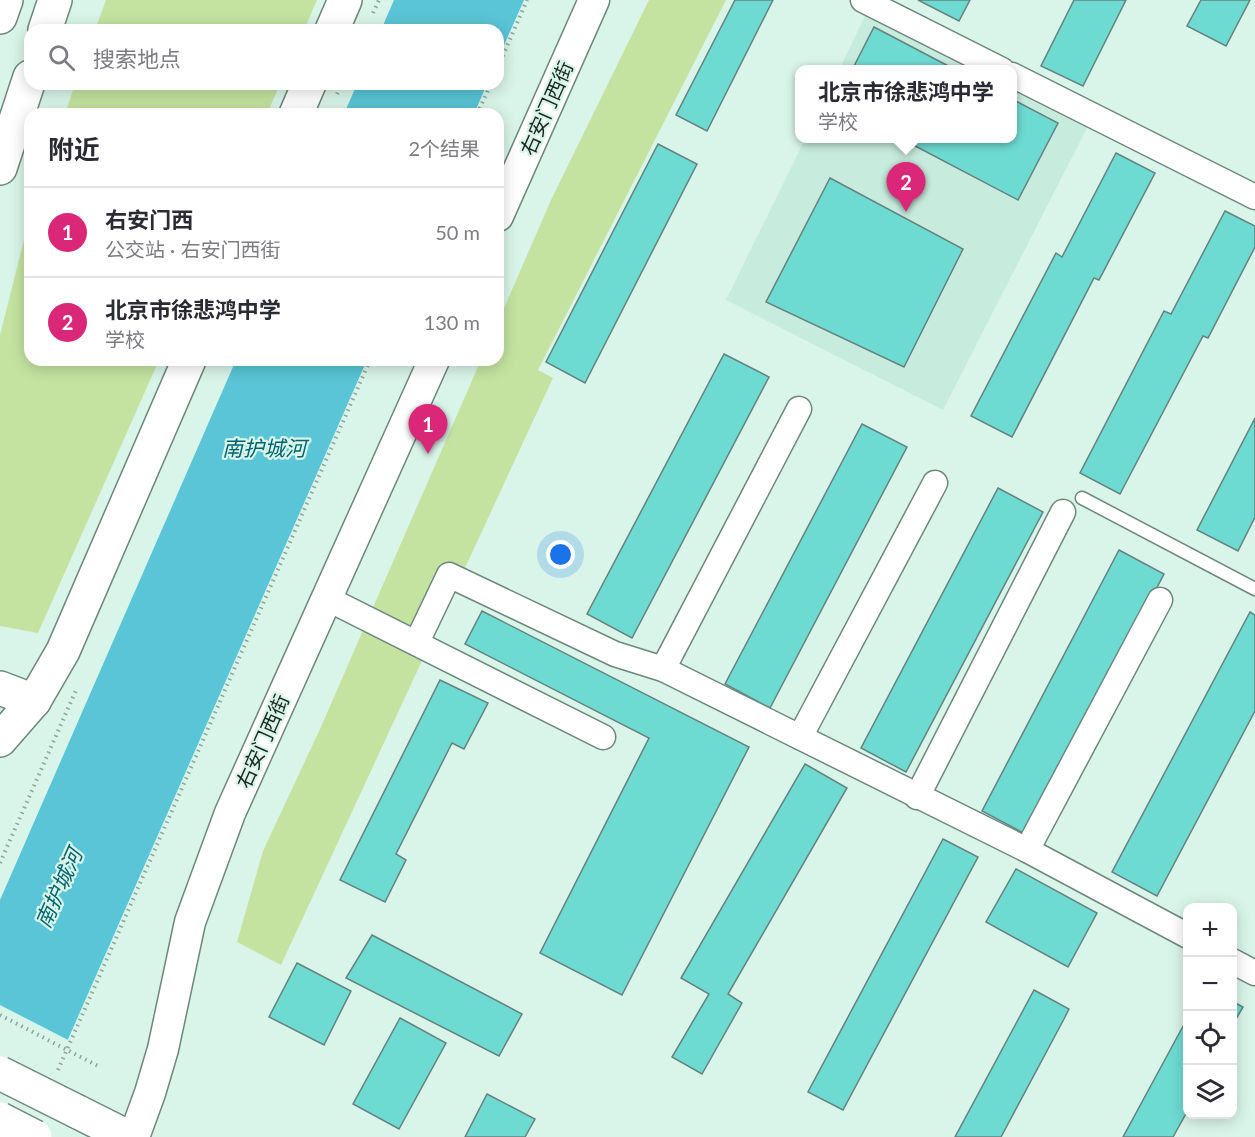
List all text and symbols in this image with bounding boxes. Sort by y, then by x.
search box [24,24,504,90]
icon: search [45,41,78,74]
text: 搜索地点 [93,45,181,72]
street label: 右安门西街 [515,57,577,159]
popup [795,65,1017,143]
text: 北京市徐悲鸿中学 [818,78,994,105]
text: 学校 [818,109,858,133]
text: 附近 [48,133,100,165]
text: 2个结果 [408,136,480,160]
pin: 2 [886,162,926,212]
text: 右安门西 [105,206,193,233]
text: 1 [62,220,73,244]
text: 50 m [435,220,480,244]
text: 公交站 · 右安门西街 [105,237,280,261]
text: 北京市徐悲鸿中学 [105,296,281,323]
text: 2 [62,310,73,334]
text: 130 m [424,310,480,334]
text: 学校 [105,327,145,351]
pin: 1 [408,404,448,454]
water label: 南护城河 [222,435,310,460]
your location [546,540,575,569]
street label: 右安门西街 [231,690,293,792]
water label: 南护城河 [29,841,88,931]
map controls [1183,903,1237,1119]
button: + [1183,903,1237,957]
button: − [1183,957,1237,1011]
button: locate [1183,1011,1237,1065]
button: layers [1183,1065,1237,1119]

